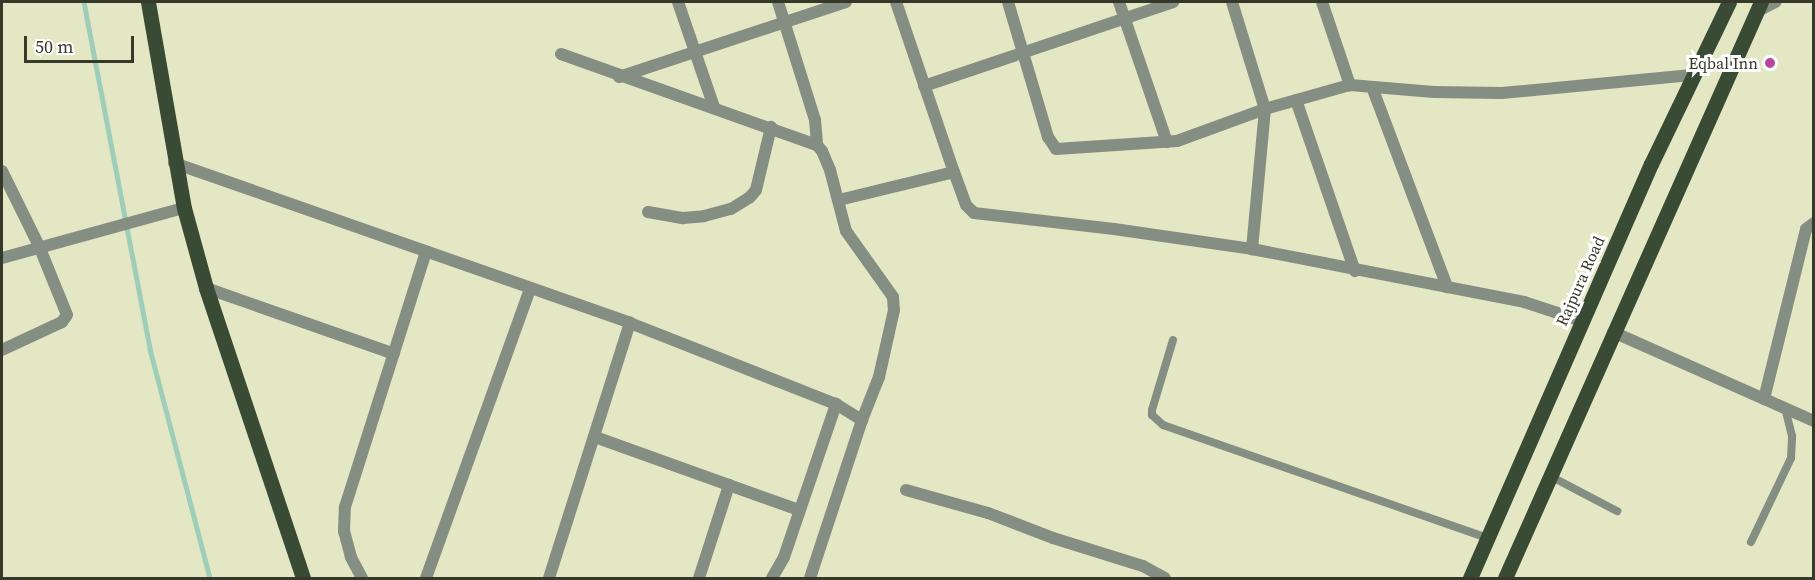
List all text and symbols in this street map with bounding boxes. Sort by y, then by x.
scale bar [27,24,136,62]
text: 50 m [35,34,73,59]
place label: Eqbal Inn [1688,53,1758,73]
marker: Eqbal Inn [1763,56,1777,70]
street label: Rajpura Road [1552,233,1608,329]

